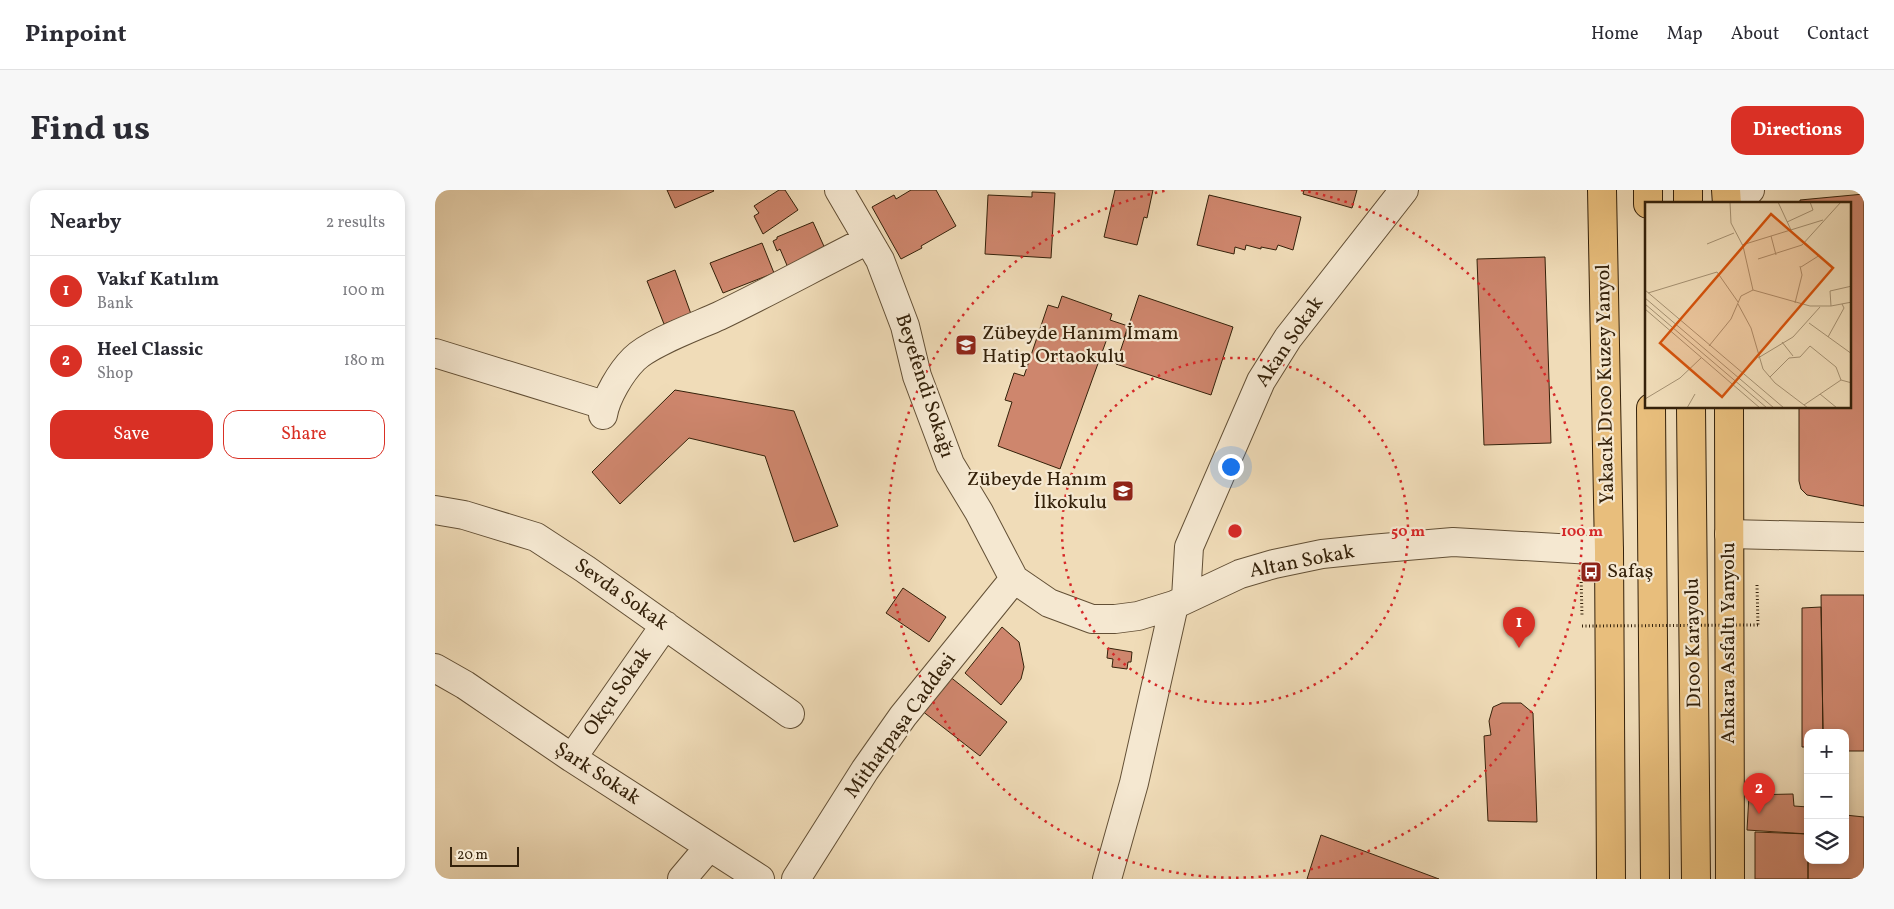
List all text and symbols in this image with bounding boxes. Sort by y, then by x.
text: Pinpoint [25,18,127,52]
text: Home [1591,22,1639,47]
text: Map [1667,22,1703,47]
text: About [1731,22,1779,47]
text: Contact [1807,22,1869,47]
text: Find us [30,106,150,154]
button: Directions [1731,106,1864,155]
inset map [1645,202,1851,409]
text: Nearby [50,208,121,237]
text: 2 results [326,212,385,234]
street label: Yakacık D100 Kuzey Yanyol [1590,264,1622,504]
text: Vakıf Katılım [97,267,219,293]
text: 1 [63,280,69,302]
text: 100 m [342,280,385,302]
street label: Akan Sokak [1249,291,1331,393]
text: Bank [97,293,133,315]
street label: Beyefendi Sokağı [888,310,960,462]
place label: Zübeyde Hanım İmam Hatip Ortaokulu [982,320,1179,371]
school or university icon: Zübeyde Hanım İmam Hatip Ortaokulu [954,333,978,357]
text: Heel Classic [97,337,203,363]
text: 2 [62,350,70,372]
text: 180 m [344,350,385,372]
text: Shop [97,363,133,385]
button: Save [50,410,213,459]
button: Share [223,410,385,459]
your location [1218,454,1244,480]
place label: Zübeyde Hanım İlkokulu [967,466,1107,517]
school or university icon: Zübeyde Hanım İlkokulu [1111,479,1135,503]
centre of rings [1226,522,1244,540]
text: 50 m [1391,522,1425,543]
text: 100 m [1561,522,1604,543]
street label: Altan Sokak [1247,538,1357,586]
street label: Ankara Asfaltı Yanyolu [1715,542,1743,744]
street label: Sevda Sokak [568,552,674,638]
place label: Safaş [1607,558,1653,586]
bus stop icon: Safaş [1579,560,1603,584]
street label: D100 Karayolu [1679,578,1709,708]
pin: 1 [1503,607,1535,648]
street label: Okçu Sokak [577,642,659,742]
street label: Mithatpaşa Caddesi [839,647,963,805]
map controls [1804,729,1849,864]
button: + [1804,729,1849,774]
street label: Şark Sokak [548,736,646,812]
pin: 2 [1743,773,1775,814]
button: − [1804,774,1849,819]
button: layers [1804,819,1849,864]
scale bar [450,844,519,867]
text: 20 m [457,846,488,865]

